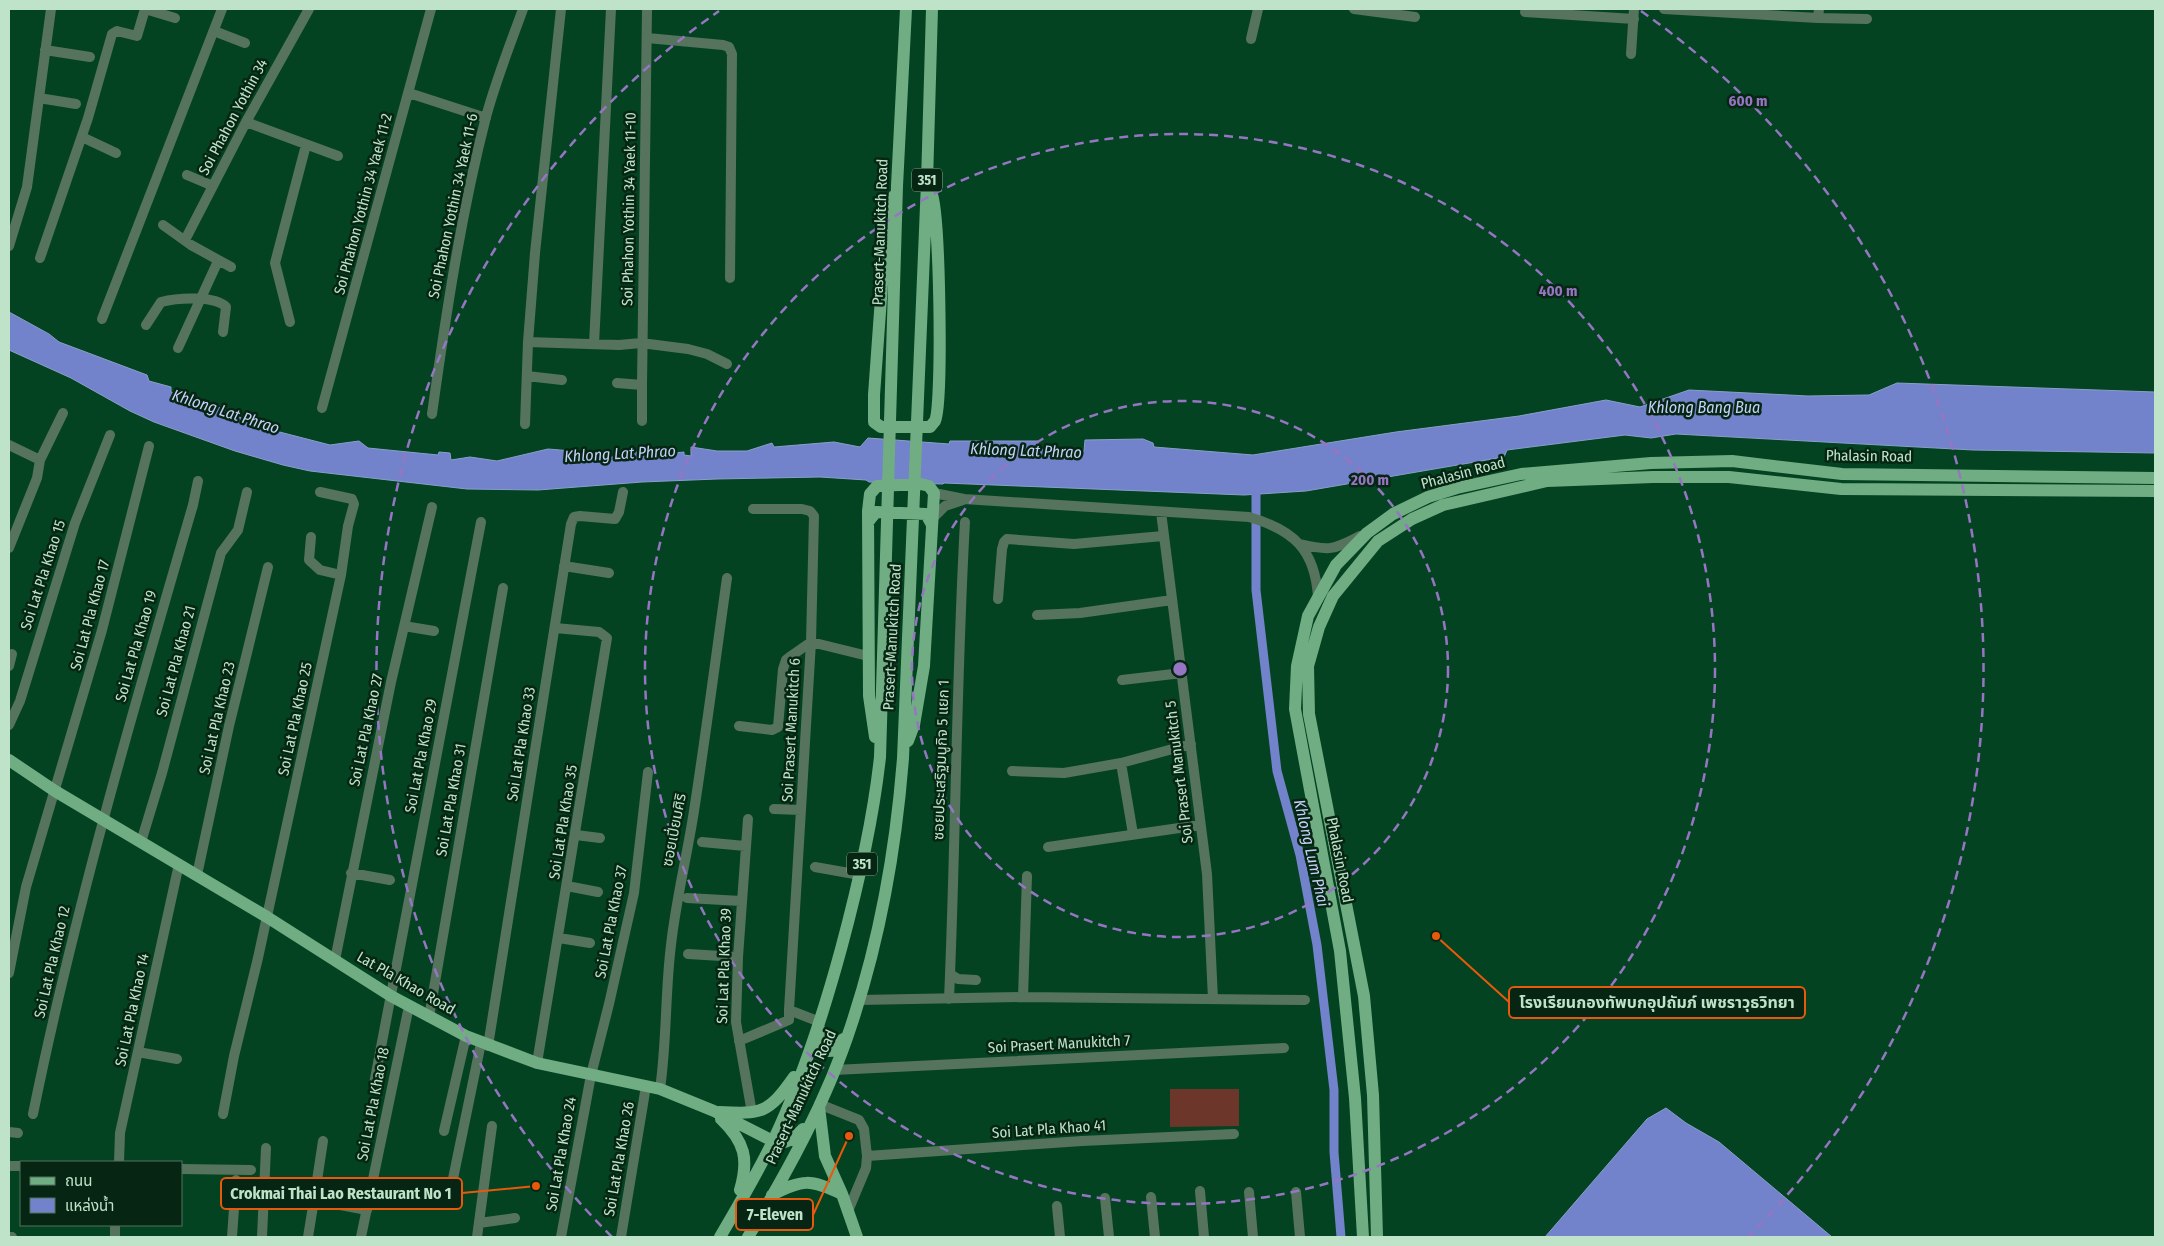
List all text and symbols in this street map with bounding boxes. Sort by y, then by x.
street label: Soi Phahon Yothin 34 [195,56,271,178]
text: 600 m [1729,92,1767,110]
street label: Soi Phahon Yothin 34 Yaek 11-2 [330,111,396,297]
street label: Soi Phahon Yothin 34 Yaek 11-6 [425,112,481,300]
street label: Soi Phahon Yothin 34 Yaek 11-10 [618,112,640,306]
street label: Prasert-Manukitch Road [868,158,892,306]
road number: 351 [912,168,942,192]
text: 400 m [1539,282,1577,300]
water label: Khlong Lat Phrao [170,385,282,438]
water label: Khlong Bang Bua [1648,398,1760,417]
water label: Khlong Lat Phrao [970,439,1082,462]
water label: Khlong Lat Phrao [564,441,676,466]
street label: Phalasin Road [1826,446,1912,466]
street label: Phalasin Road [1419,453,1507,493]
text: 200 m [1350,471,1389,489]
street label: Soi Lat Pla Khao 15 [17,518,69,632]
street label: Soi Lat Pla Khao 17 [67,558,113,672]
street label: Prasert-Manukitch Road [879,563,905,711]
street label: Soi Lat Pla Khao 19 [111,588,161,704]
street label: Soi Lat Pla Khao 21 [153,604,199,718]
street label: Soi Prasert Manukitch 6 [778,658,804,802]
street label: Soi Lat Pla Khao 23 [195,660,239,776]
centre of rings [1171,660,1189,678]
street label: Soi Lat Pla Khao 25 [274,661,316,777]
street label: Soi Lat Pla Khao 27 [345,672,387,788]
street label: ซอยประเสริฐมนูกิจ 5 แยก 1 [929,680,953,840]
street label: Soi Lat Pla Khao 33 [503,685,539,802]
street label: Soi Lat Pla Khao 29 [401,697,441,815]
street label: Soi Prasert Manukitch 5 [1161,700,1197,844]
street label: Soi Lat Pla Khao 31 [432,742,470,858]
street label: Soi Lat Pla Khao 35 [545,763,581,881]
street label: ซอยเปี่ยมศิริ [656,792,690,868]
water label: Khlong Lum Phai [1290,798,1333,909]
street label: Phalasin Road [1323,816,1357,904]
road number: 351 [847,852,877,876]
street label: Soi Lat Pla Khao 37 [591,864,631,980]
street label: Soi Lat Pla Khao 12 [30,904,74,1020]
street label: Soi Lat Pla Khao 39 [713,908,735,1024]
street label: Lat Pla Khao Road [354,948,458,1018]
street label: Soi Lat Pla Khao 14 [111,952,153,1068]
callout: โรงเรียนกองทัพบกอุปถัมภ์ เพชราวุธวิทยา [1509,987,1805,1018]
text: โรงเรียนกองทัพบกอุปถัมภ์ เพชราวุธวิทยา [1519,993,1795,1012]
street label: Prasert-Manukitch Road [762,1027,840,1167]
street label: Soi Prasert Manukitch 7 [987,1031,1131,1057]
street label: Soi Lat Pla Khao 18 [353,1046,393,1162]
street label: Soi Lat Pla Khao 24 [542,1096,580,1212]
street label: Soi Lat Pla Khao 26 [600,1100,638,1218]
street label: Soi Lat Pla Khao 41 [991,1116,1107,1142]
legend [20,1161,182,1226]
text: ถนน [65,1172,92,1190]
callout: Crokmai Thai Lao Restaurant No 1 [221,1178,462,1209]
text: Crokmai Thai Lao Restaurant No 1 [230,1184,452,1203]
text: แหล่งน้ำ [65,1195,114,1215]
callout: 7-Eleven [736,1199,813,1230]
text: 7-Eleven [747,1205,803,1224]

